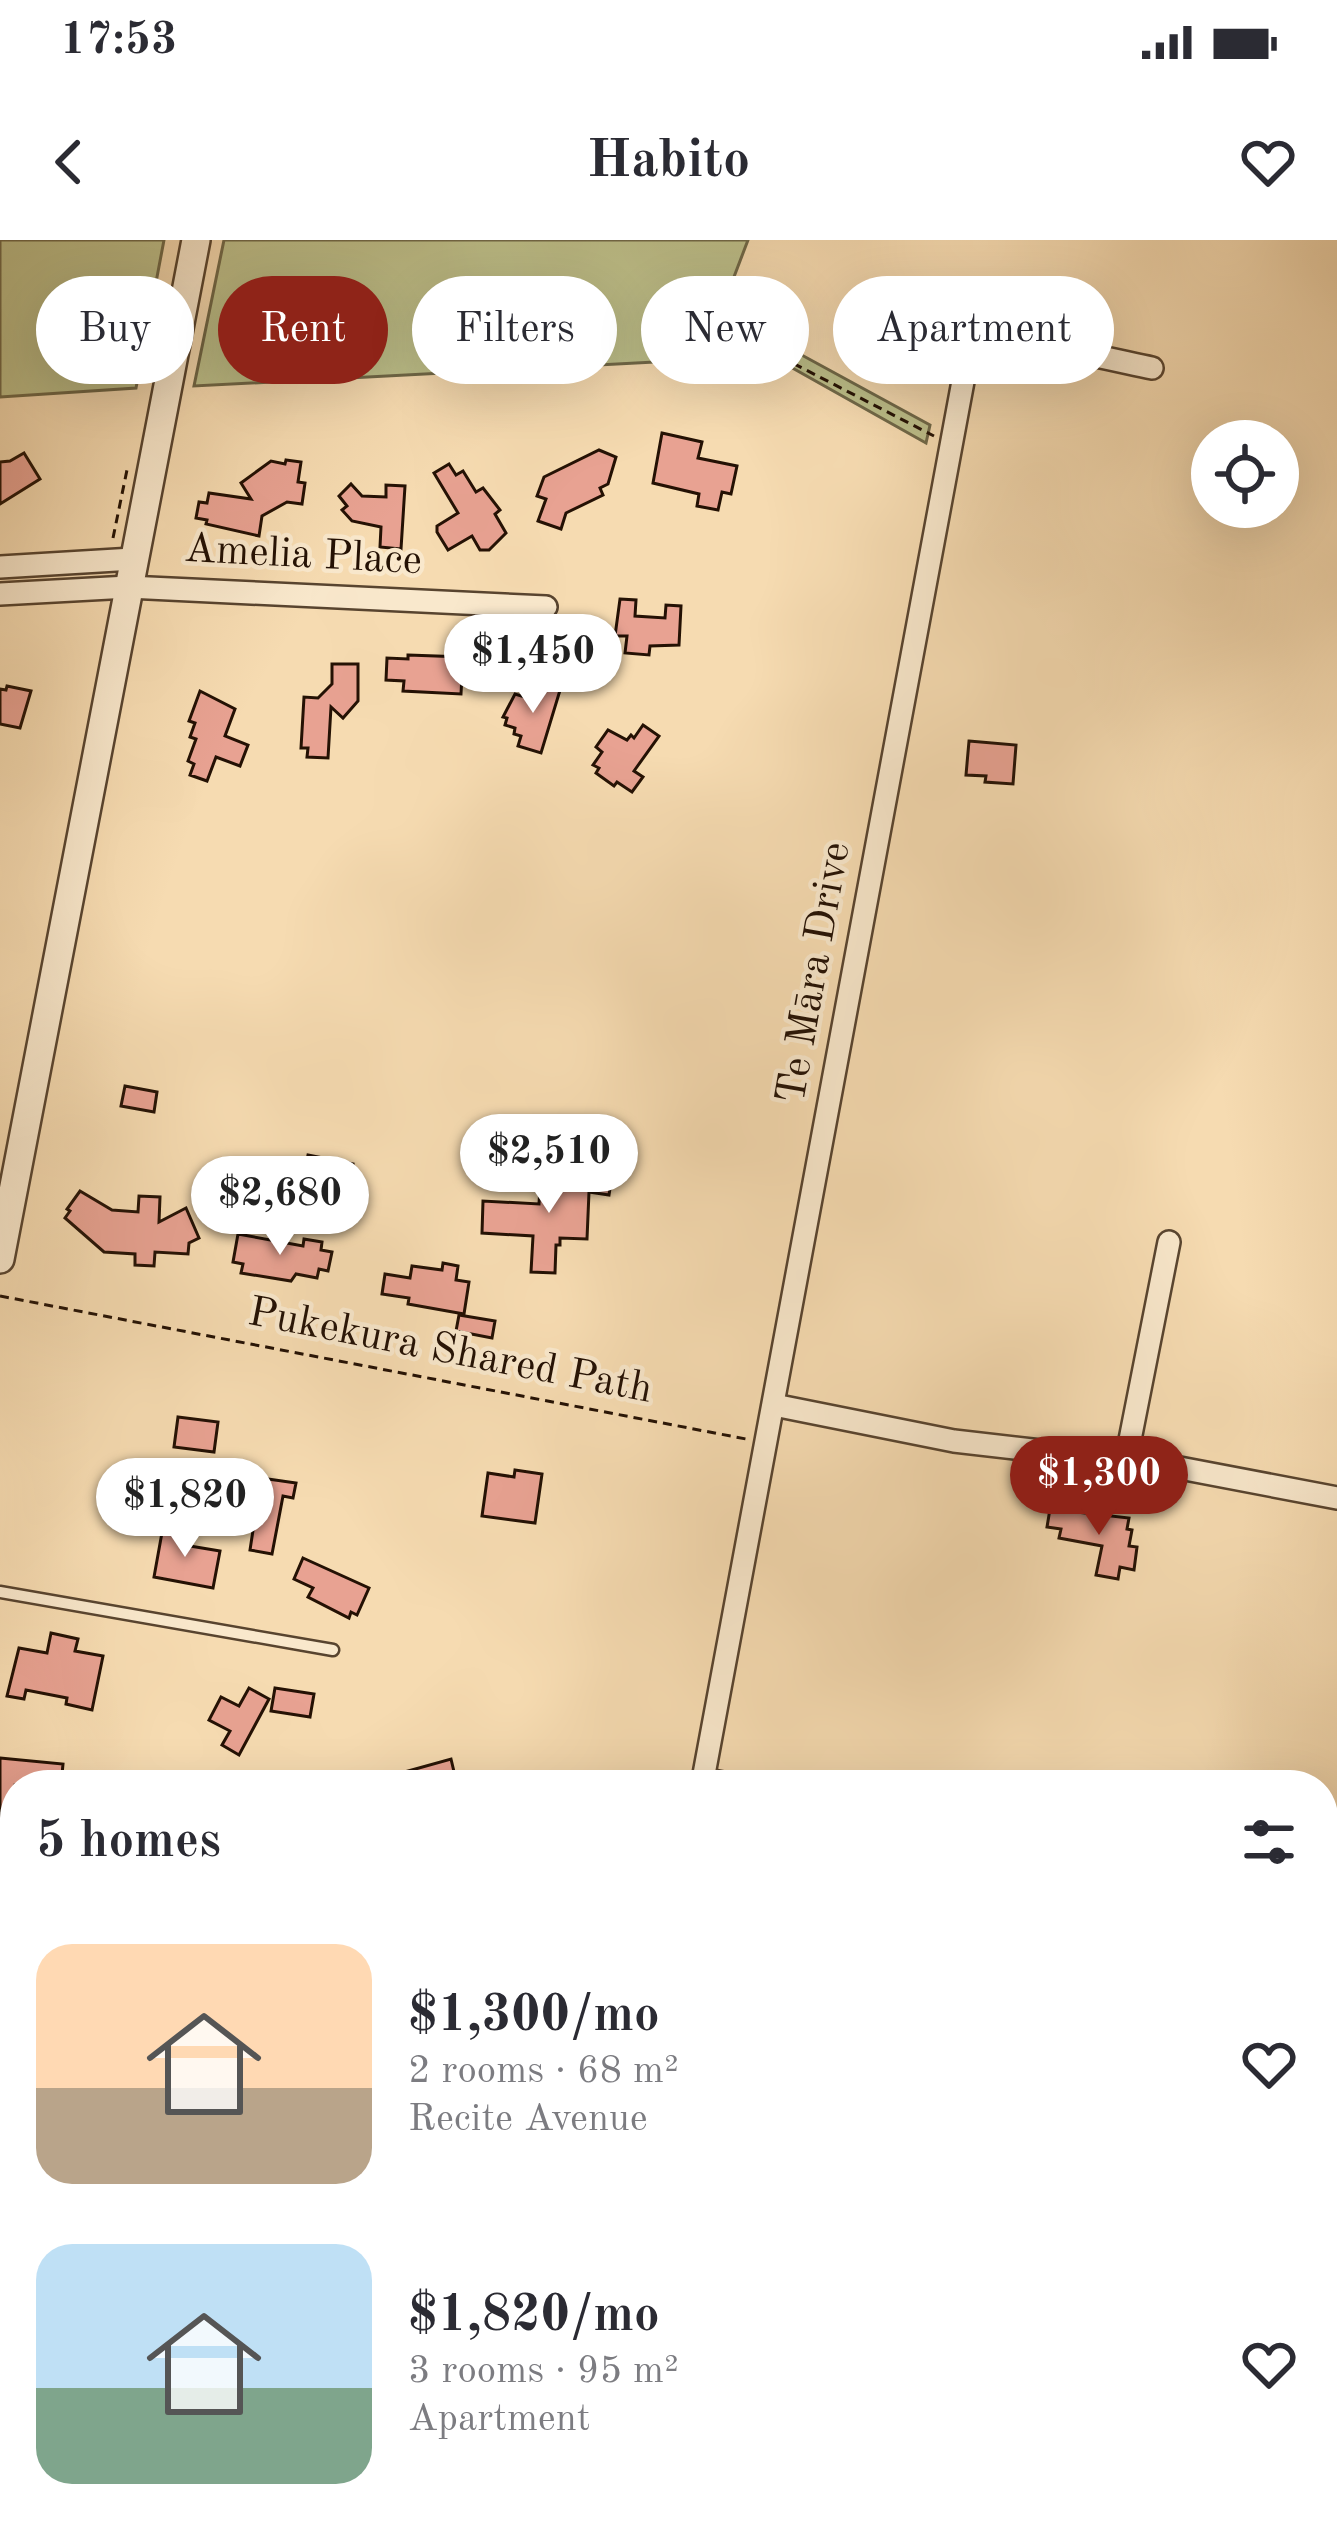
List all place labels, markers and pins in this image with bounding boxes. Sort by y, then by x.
pin: $1,450 [435,614,631,716]
pin: $2,510 [451,1114,647,1216]
pin: $2,680 [182,1156,378,1258]
pin: $1,300 [1001,1436,1197,1538]
pin: $1,820 [87,1458,283,1560]

